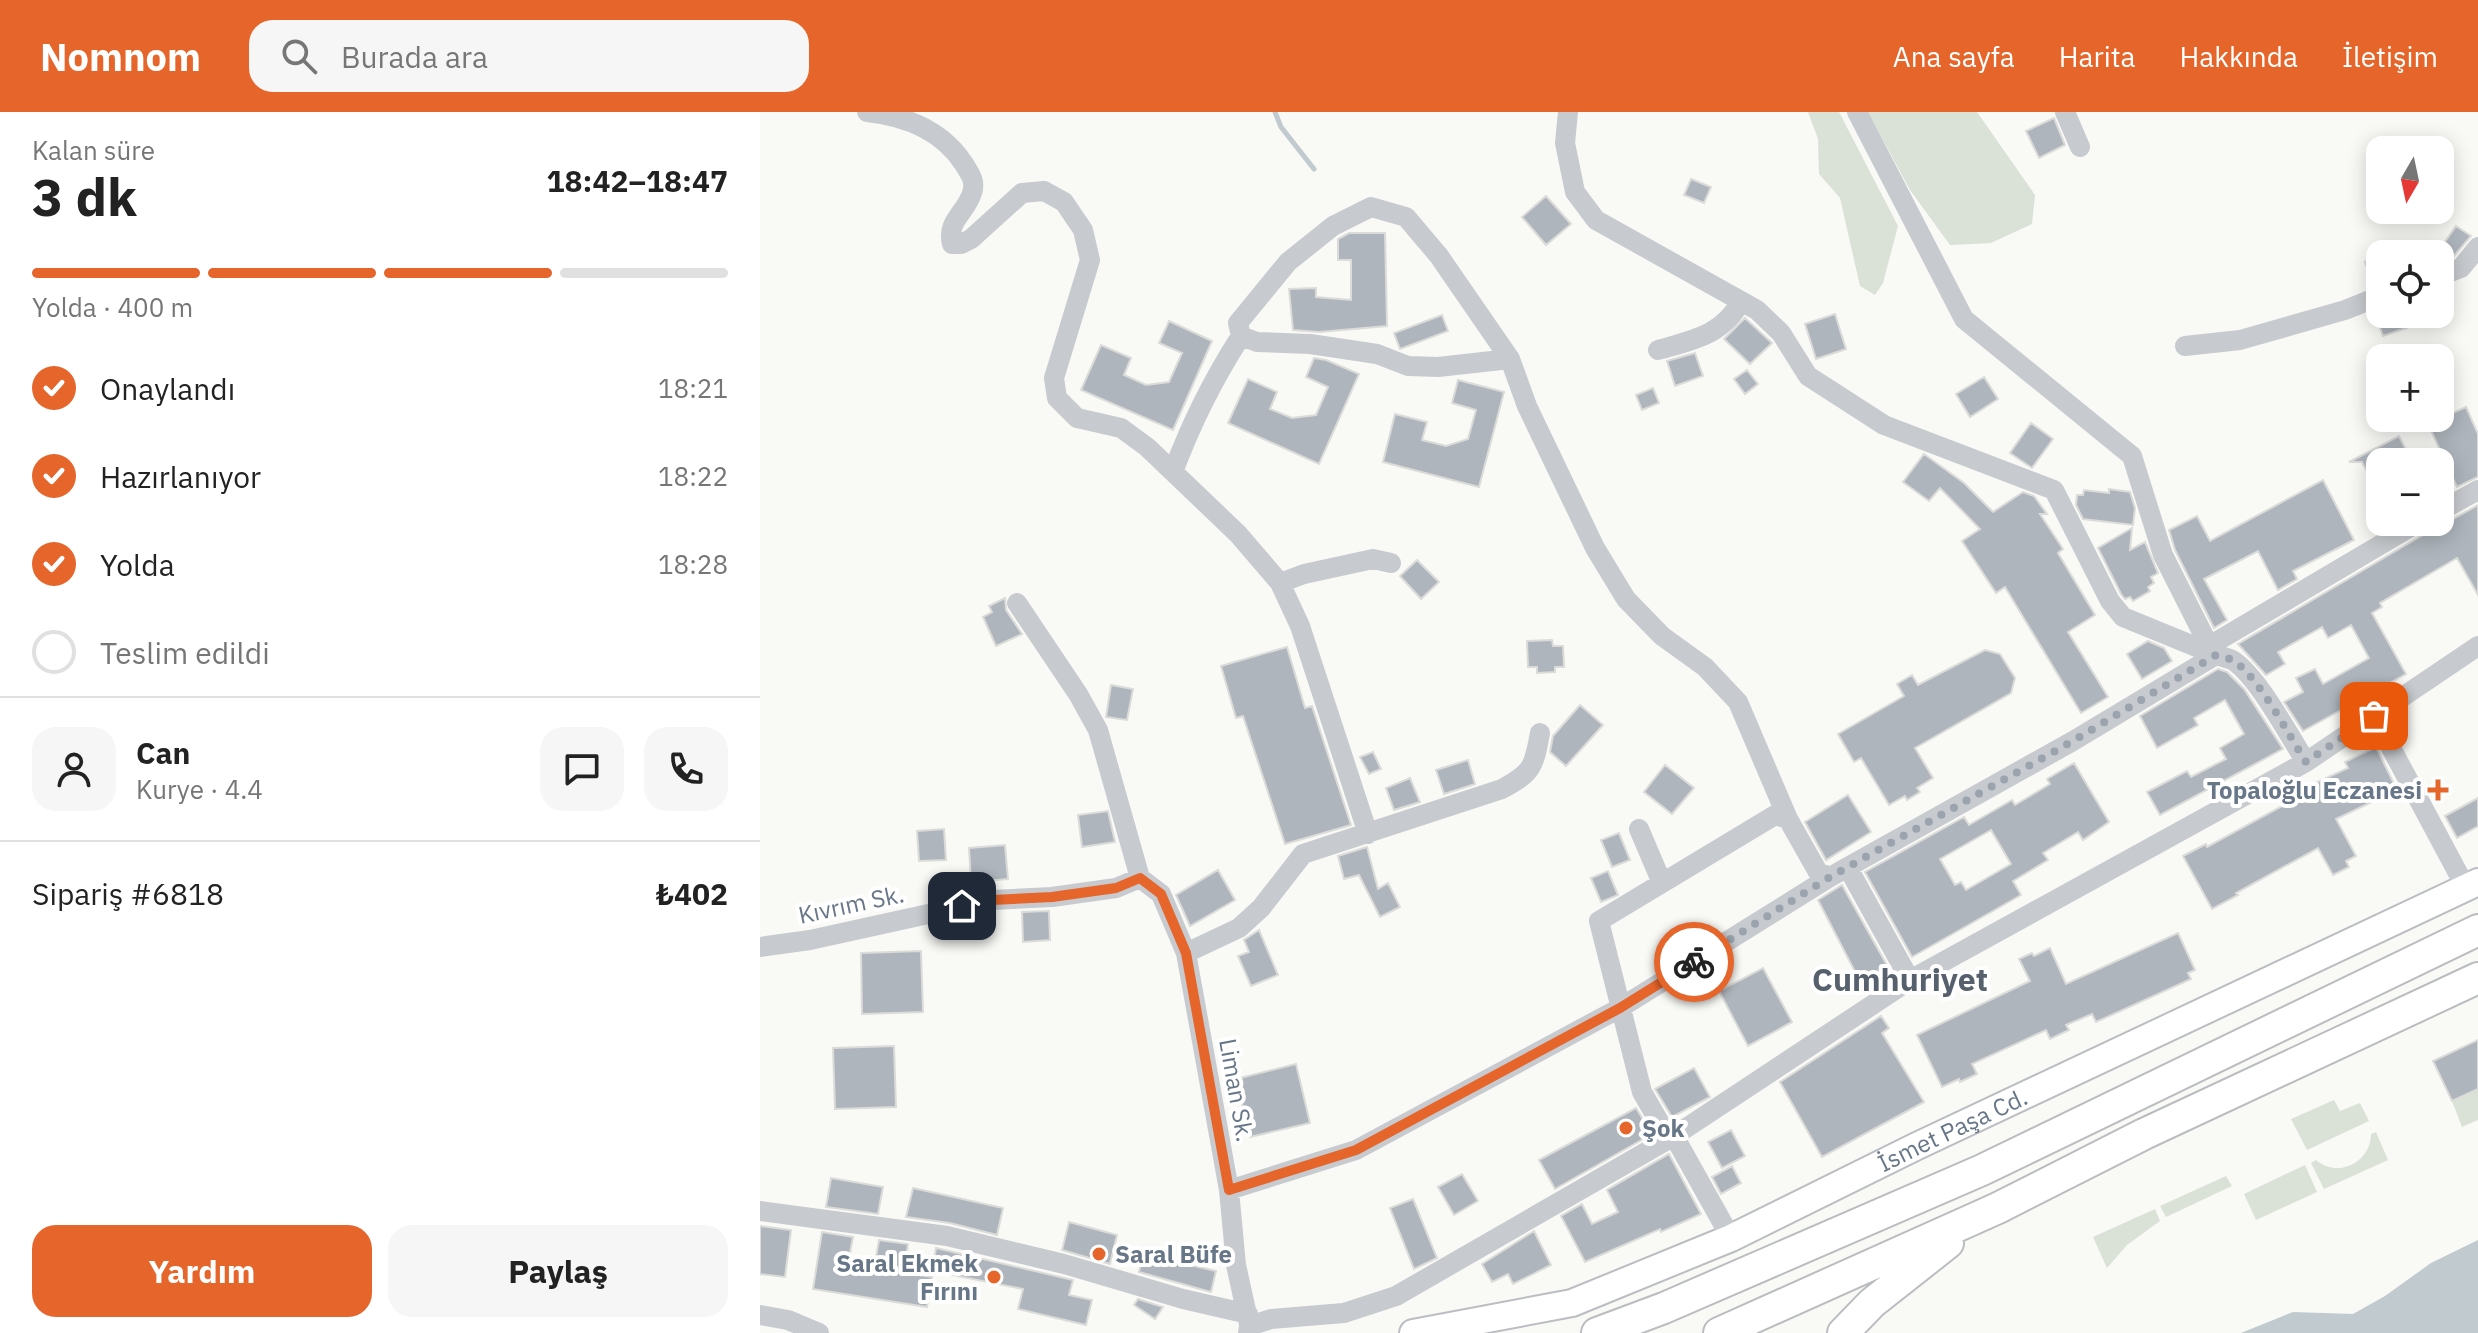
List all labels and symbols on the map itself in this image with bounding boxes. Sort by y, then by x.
north arrow [2366,136,2454,224]
pin [2340,682,2408,750]
place label: Topaloğlu Eczanesi [2207,774,2422,806]
marker: Topaloğlu Eczanesi [2429,781,2447,799]
pin [928,872,996,940]
street label: Kıvrım Sk. [795,877,907,931]
courier [1654,922,1734,1002]
district label: Cumhuriyet [1812,958,1988,1000]
street label: Liman Sk. [1212,1036,1262,1144]
street label: İsmet Paşa Cd. [1872,1080,2032,1179]
place label: Şok [1642,1112,1685,1144]
marker: Şok [1617,1119,1635,1137]
place label: Saral Büfe [1115,1238,1232,1270]
marker: Saral Büfe [1090,1245,1108,1263]
place label: Saral Ekmek Fırını [836,1247,978,1307]
marker: Saral Ekmek Fırını [985,1268,1003,1286]

